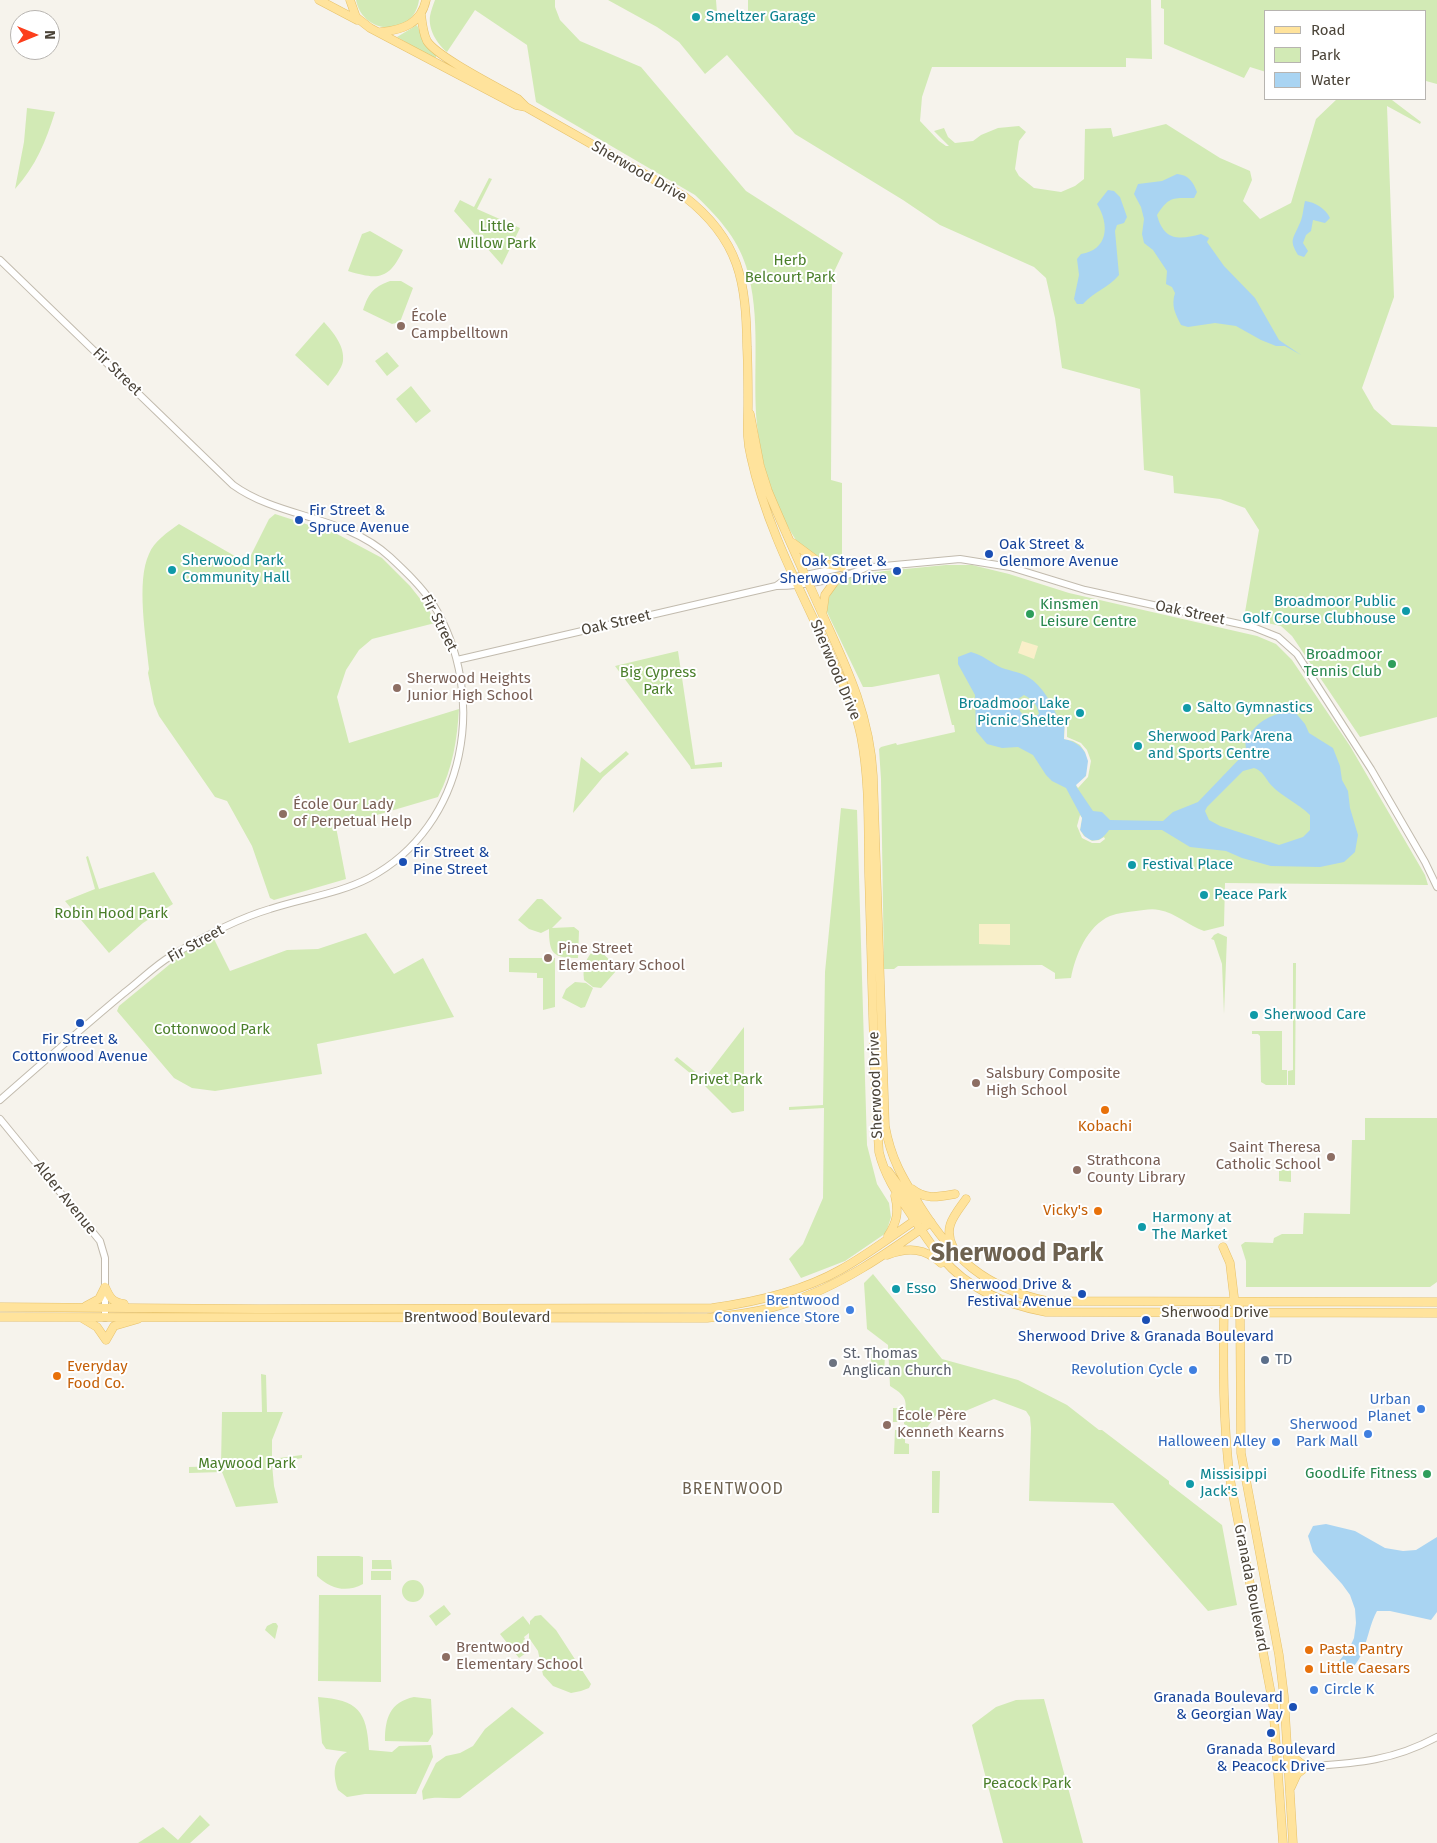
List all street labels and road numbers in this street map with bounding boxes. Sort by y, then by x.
street label: Sherwood Drive [588,137,690,207]
street label: Fir Street [89,344,145,400]
street label: Fir Street [417,592,461,654]
street label: Oak Street [1154,597,1226,629]
street label: Oak Street [580,606,652,640]
street label: Sherwood Drive [806,617,864,723]
street label: Fir Street [165,921,227,967]
street label: Sherwood Drive [865,1031,887,1139]
street label: Alder Avenue [30,1158,100,1238]
street label: Sherwood Drive [1161,1304,1269,1322]
street label: Brentwood Boulevard [404,1309,550,1327]
street label: Granada Boulevard [1230,1523,1272,1653]

